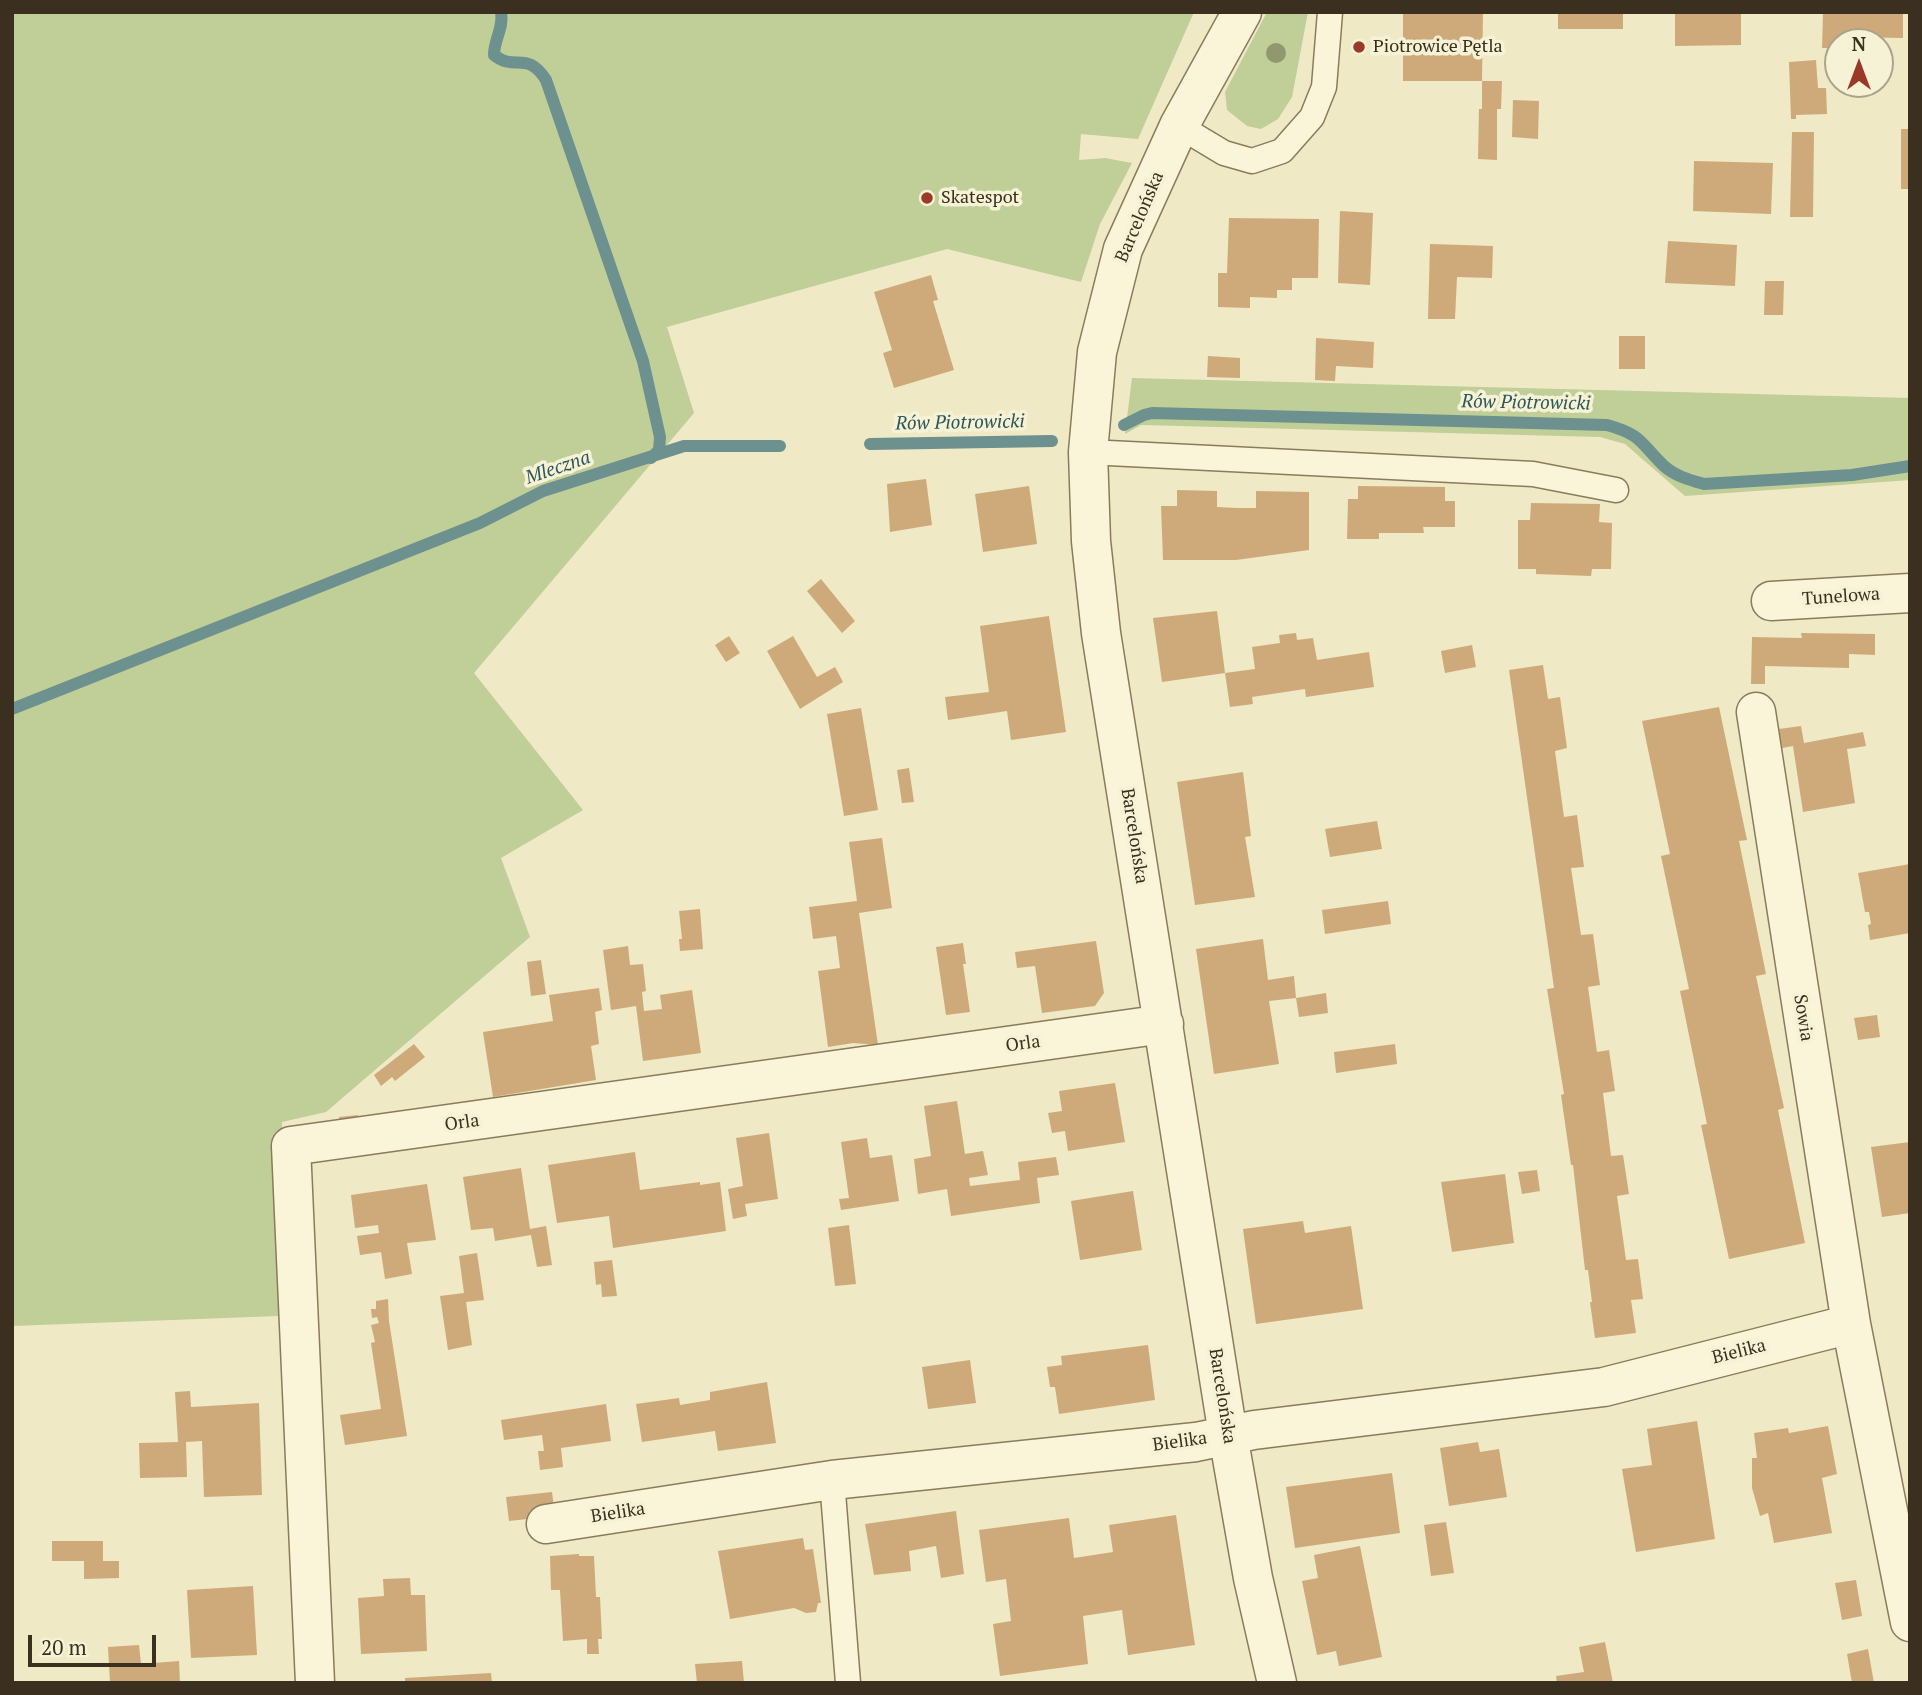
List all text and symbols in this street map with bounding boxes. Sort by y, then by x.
north arrow [1824,28,1894,98]
text: N [1852,31,1866,56]
place label: Piotrowice Pętla [1373,36,1503,58]
marker: Piotrowice Pętla [1351,39,1367,55]
street label: Barcelońska [1111,168,1169,266]
place label: Skatespot [941,187,1019,209]
marker: Skatespot [919,190,935,206]
water label: Rów Piotrowicki [1461,390,1591,416]
water label: Rów Piotrowicki [895,410,1025,436]
water label: Mleczna [523,446,593,490]
street label: Tunelowa [1801,584,1881,610]
street label: Barcelońska [1116,787,1152,885]
street label: Sowia [1789,993,1817,1043]
street label: Orla [1004,1031,1042,1057]
street label: Orla [443,1110,481,1136]
street label: Bielika [1710,1335,1768,1369]
street label: Barcelońska [1204,1347,1240,1445]
street label: Bielika [1151,1427,1209,1457]
street label: Bielika [589,1498,647,1528]
scale bar [32,1622,159,1666]
text: 20 m [41,1633,87,1661]

